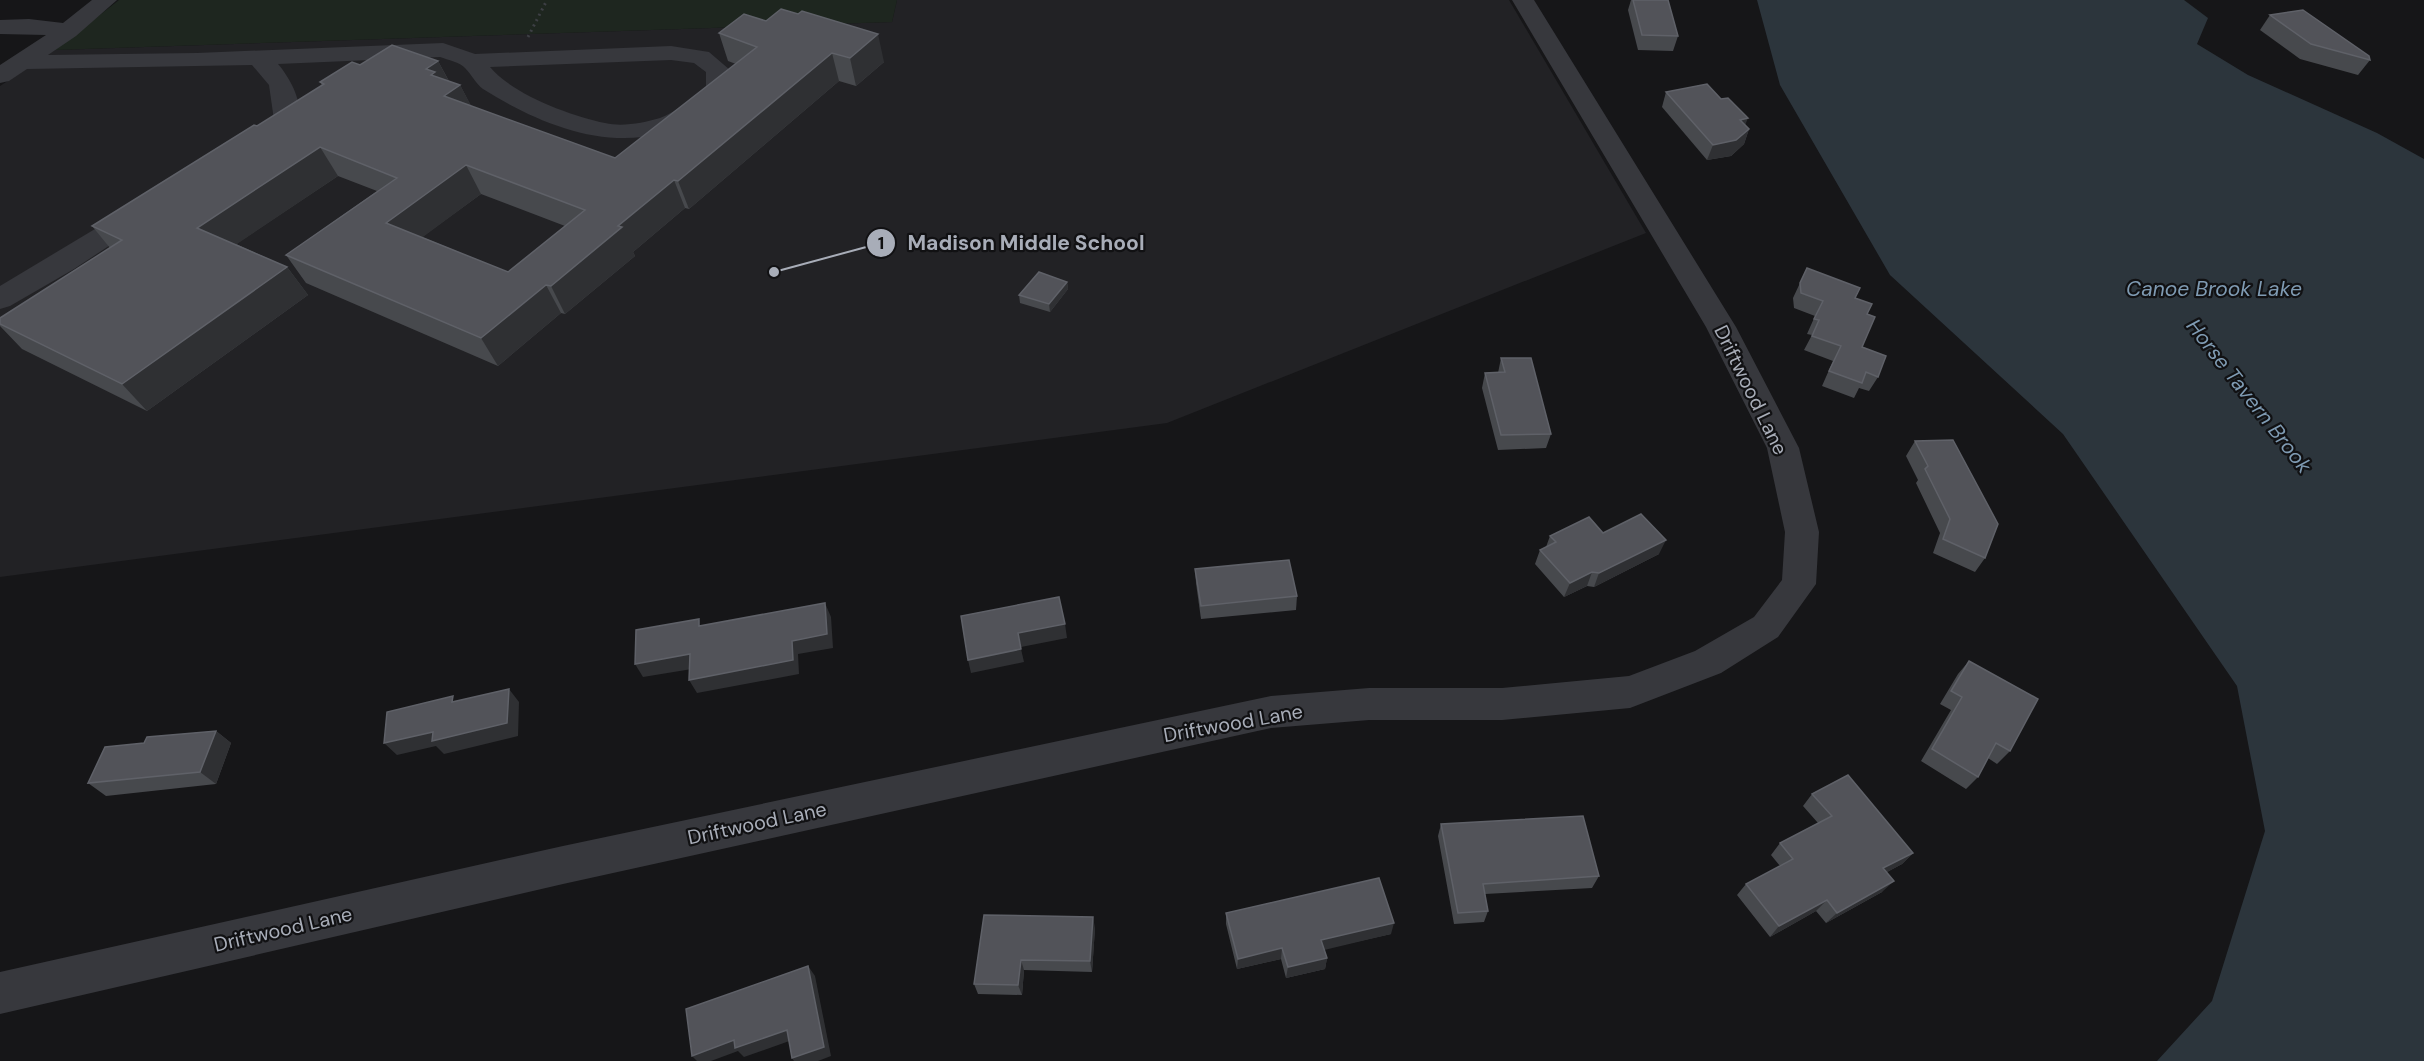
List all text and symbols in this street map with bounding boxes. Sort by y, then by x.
callout: Madison Middle School [866,223,1157,262]
text: Madison Middle School [908,229,1144,257]
text: 1 [878,231,884,255]
water label: Canoe Brook Lake [2126,275,2302,303]
water label: Horse Tavern Brook [2180,313,2318,479]
street label: Driftwood Lane [1708,321,1794,459]
street label: Driftwood Lane [1161,698,1305,748]
street label: Driftwood Lane [685,796,829,850]
street label: Driftwood Lane [211,900,355,958]

